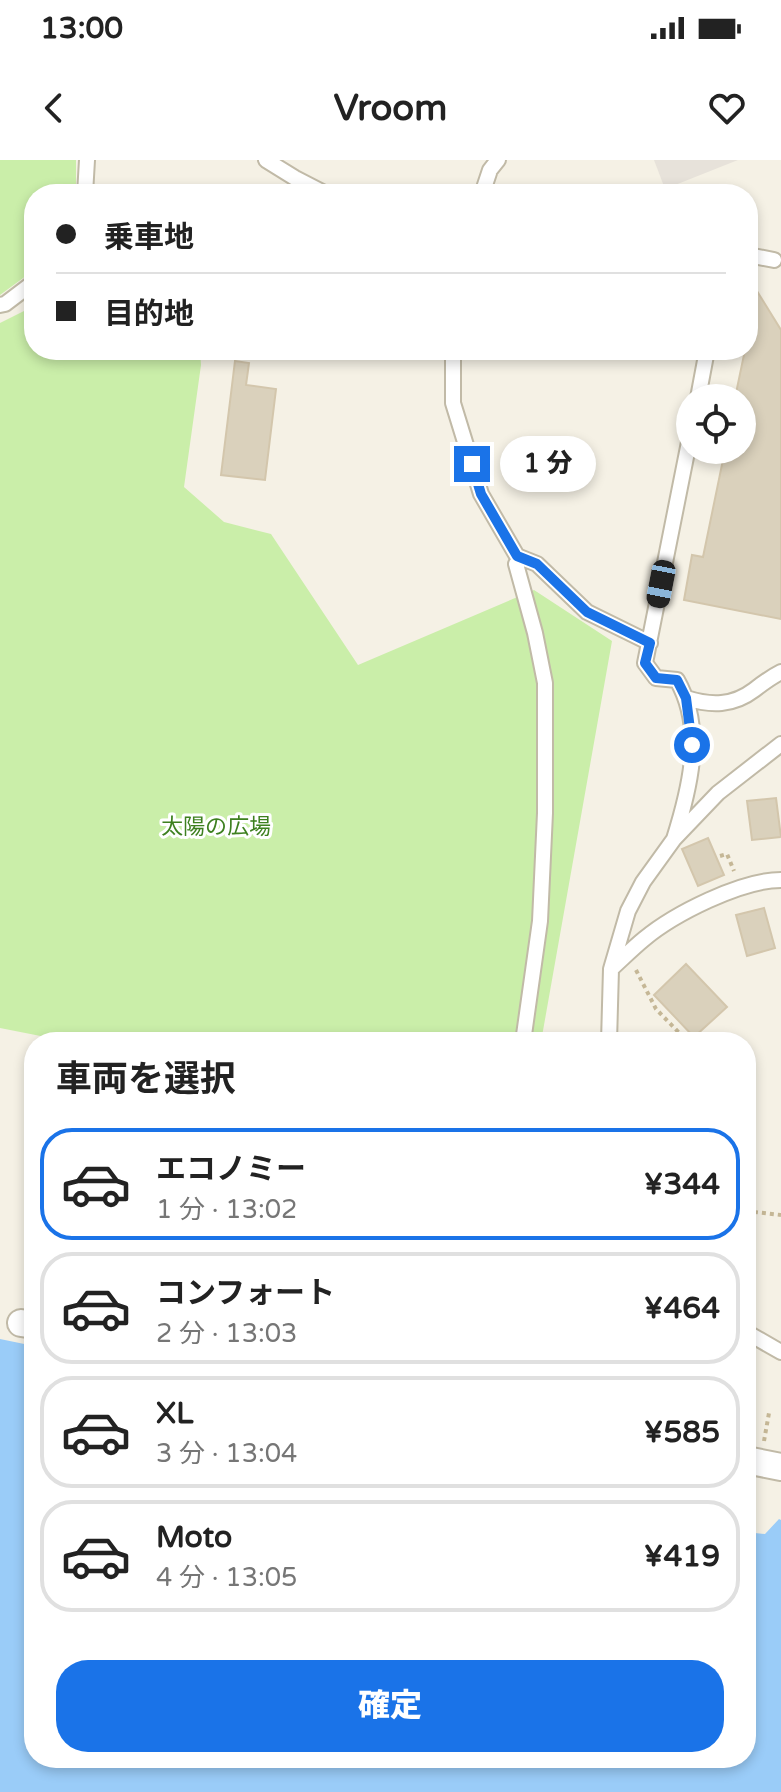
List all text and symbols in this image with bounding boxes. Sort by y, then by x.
text: 13:00 [40,10,123,47]
icon: back [32,86,76,130]
icon: heart [705,86,749,130]
text: Vroom [334,87,447,130]
text: 乗車地 [104,219,194,256]
text: 目的地 [104,296,194,333]
map controls [676,384,756,464]
button: locate [676,384,756,464]
callout: 1 分 [500,436,596,492]
route end [454,446,490,482]
text: 1 分 [523,448,573,479]
car [645,558,677,610]
route start [674,727,710,763]
park label: 太陽の広場 [161,814,271,840]
text: 車両を選択 [56,1058,236,1101]
icon: car [60,1148,132,1220]
text: エコノミー [156,1151,306,1188]
text: ¥344 [644,1166,720,1203]
text: 1 分 · 13:02 [156,1194,297,1225]
icon: car [60,1272,132,1344]
text: コンフォート [156,1275,335,1312]
text: ¥464 [644,1290,720,1327]
text: 2 分 · 13:03 [156,1318,297,1349]
text: XL [156,1395,193,1432]
icon: car [60,1396,132,1468]
text: ¥585 [644,1414,720,1451]
text: 3 分 · 13:04 [156,1438,297,1469]
text: Moto [156,1519,232,1556]
icon: car [60,1520,132,1592]
text: ¥419 [644,1538,720,1575]
text: 4 分 · 13:05 [156,1562,297,1593]
button: 確定 [56,1660,724,1752]

